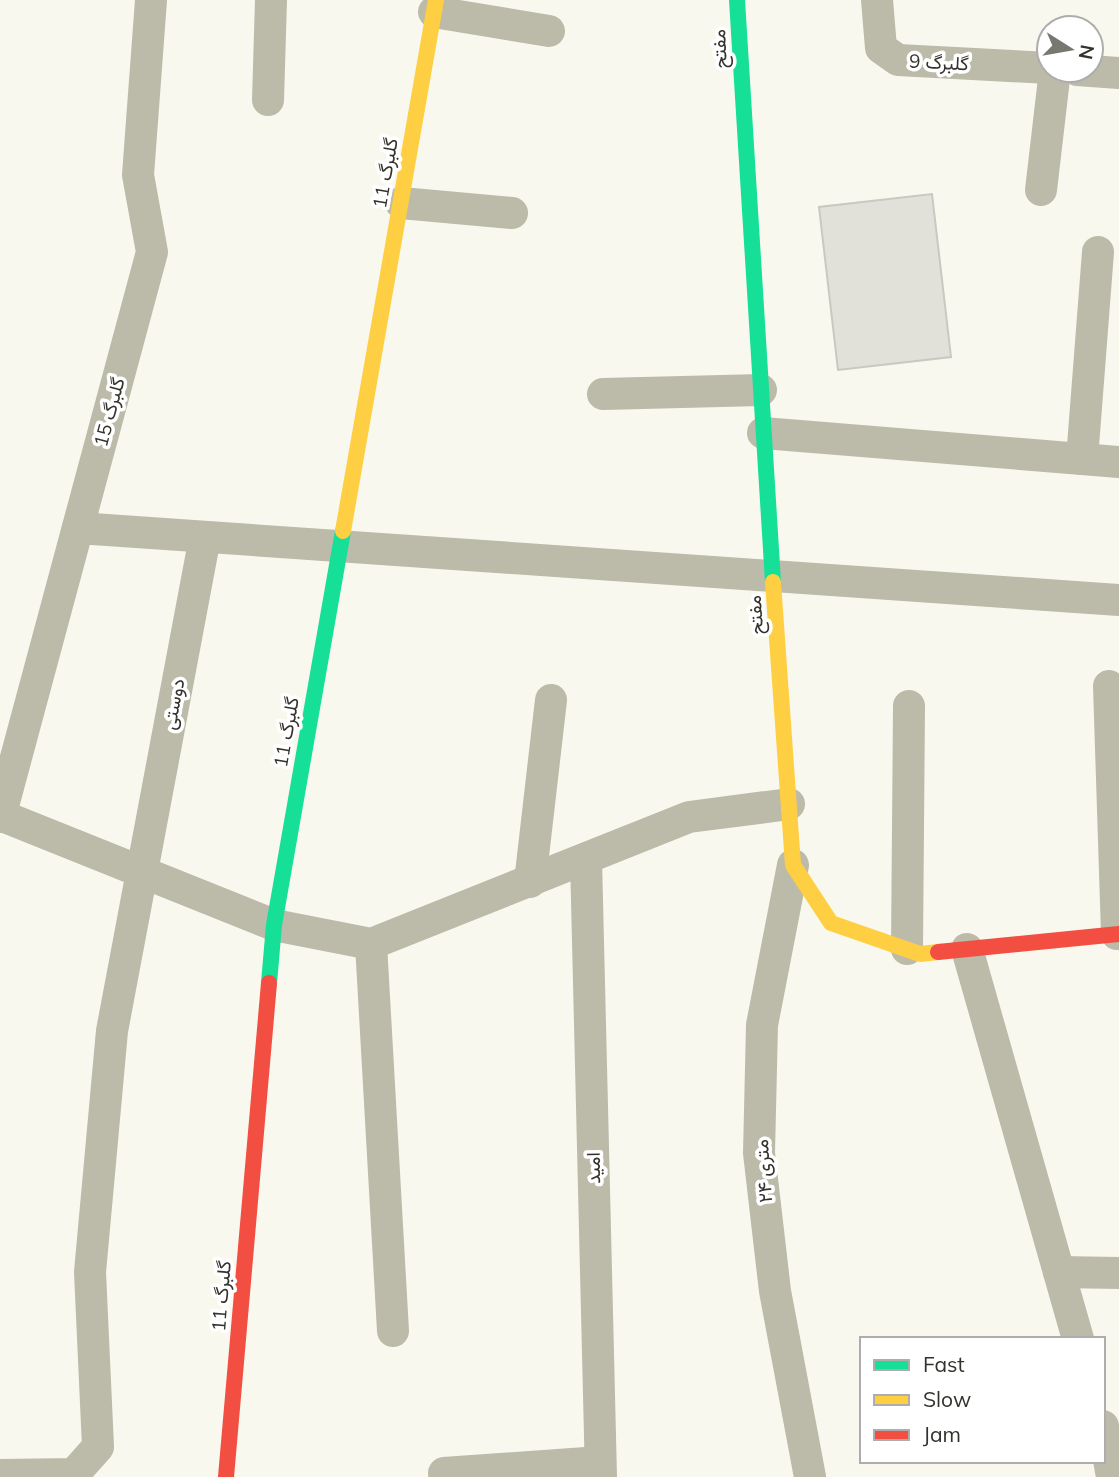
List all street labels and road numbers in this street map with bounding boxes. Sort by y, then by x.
street label: مفتح [706,29,734,69]
street label: گلبرگ 9 [909,48,969,76]
street label: گلبرگ 11 [367,136,403,210]
street label: گلبرگ 15 [88,375,130,449]
street label: مفتح [742,594,770,636]
street label: دوستی [156,676,190,732]
street label: گلبرگ 11 [268,695,304,769]
street label: ۲۴ متری [749,1139,777,1203]
street label: امید [581,1152,605,1184]
street label: گلبرگ 11 [206,1260,236,1332]

